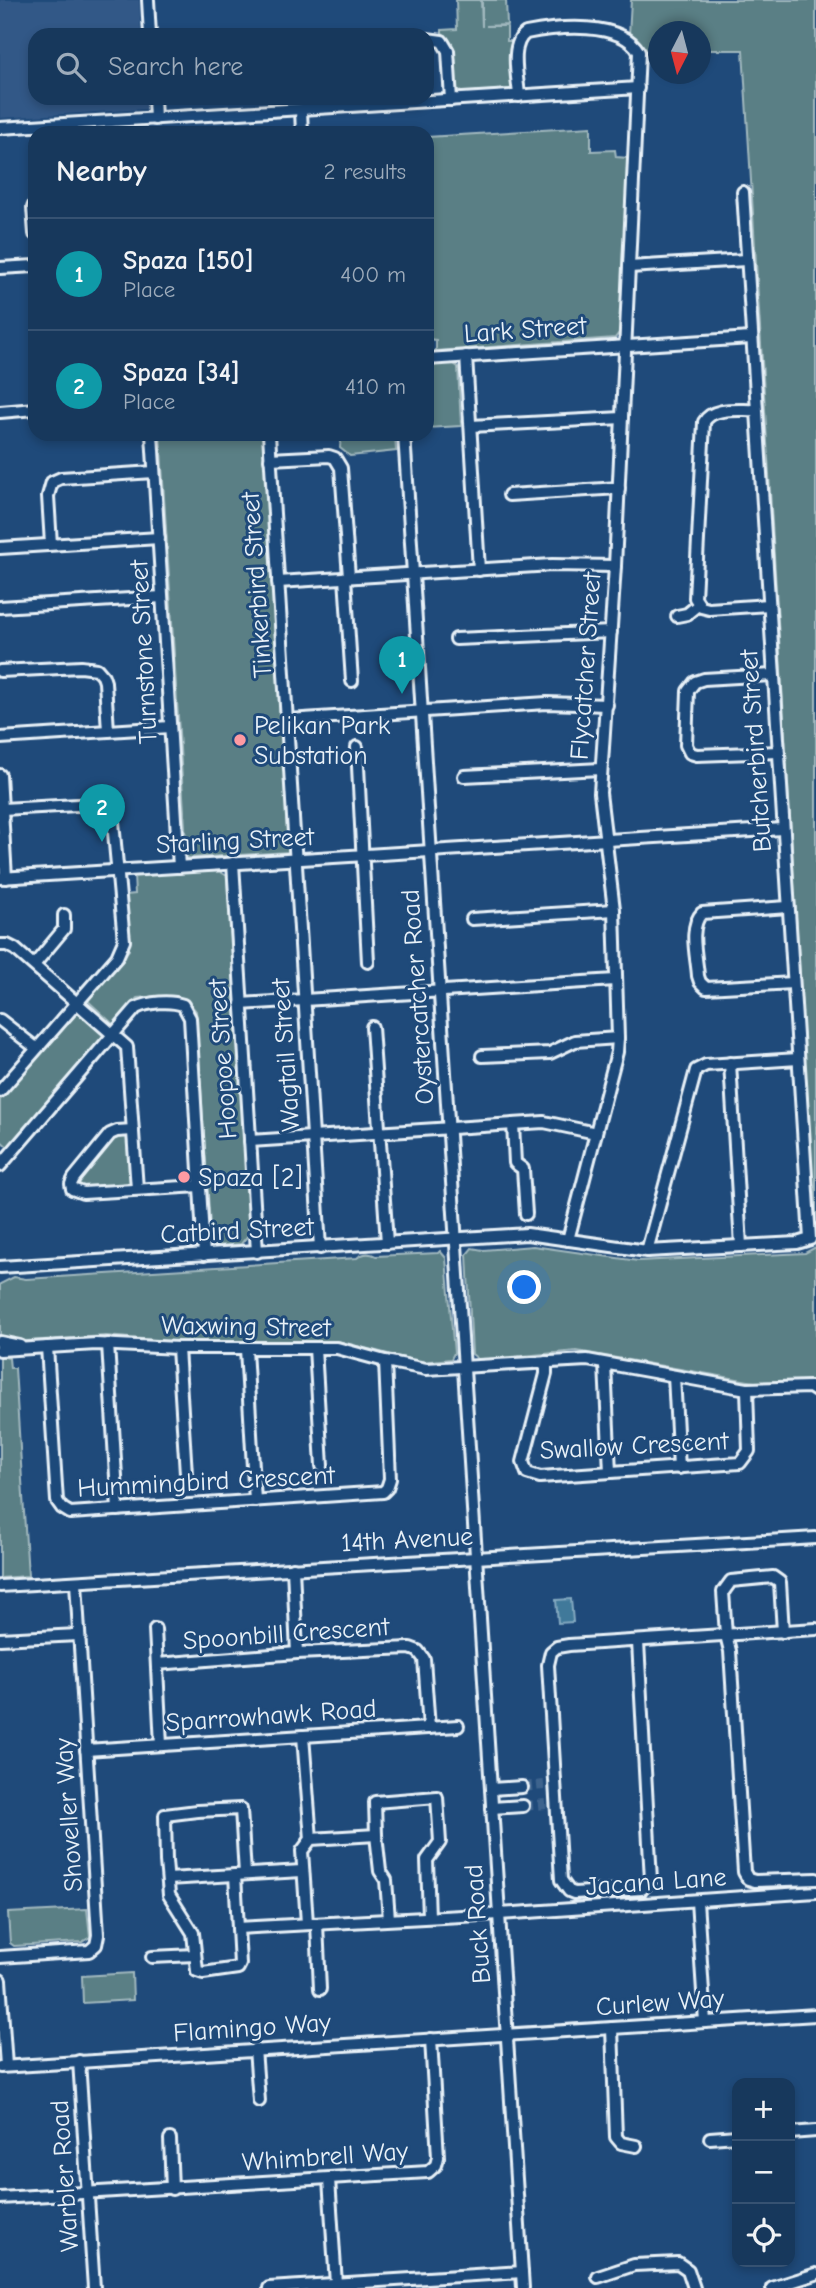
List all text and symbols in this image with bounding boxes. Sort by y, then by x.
north arrow [648,21,711,84]
search box [28,28,434,105]
icon: search [52,48,90,86]
text: Search here [108,52,243,82]
text: Nearby [56,154,147,189]
text: 2 results [324,158,406,185]
text: Spaza [150] [123,246,253,276]
text: 1 [74,261,84,288]
text: 400 m [340,261,406,288]
text: Place [123,276,175,303]
street label: Lark Street [463,311,589,349]
text: Spaza [34] [123,358,240,388]
text: 2 [73,373,85,400]
text: 410 m [345,373,406,400]
text: Place [123,388,175,415]
street label: Tinkerbird Street [235,489,278,679]
street label: Turnstone Street [124,558,164,745]
street label: Flycatcher Street [564,570,608,761]
pin: 1 [379,636,425,694]
street label: Butcherbird Street [734,647,778,853]
place label: Pelikan Park Substation [254,711,391,771]
marker: Pelikan Park Substation [232,732,248,748]
pin: 2 [79,784,125,842]
street label: Starling Street [155,822,316,860]
street label: Oystercatcher Road [396,888,440,1106]
street label: Hoopoe Street [202,976,244,1140]
street label: Wagtail Street [266,976,306,1133]
place label: Spaza [2] [198,1163,303,1193]
marker: Spaza [2] [176,1169,192,1185]
street label: Catbird Street [159,1212,316,1250]
your location [507,1270,541,1304]
street label: Waxwing Street [161,1311,333,1344]
street label: Swallow Crescent [539,1426,731,1466]
street label: Hummingbird Crescent [76,1460,337,1504]
street label: 14th Avenue [340,1522,474,1558]
street label: Spoonbill Crescent [182,1612,392,1656]
street label: Sparrowhawk Road [165,1694,377,1738]
street label: Shoveller Way [49,1737,89,1893]
street label: Jacana Lane [585,1862,727,1902]
street label: Buck Road [459,1863,497,1985]
street label: Curlew Way [595,1984,726,2022]
street label: Flamingo Way [172,2008,332,2048]
map controls [732,2078,795,2267]
button: + [732,2078,795,2141]
street label: Warbler Road [45,2099,85,2253]
street label: Whimbrell Way [241,2136,410,2178]
button: − [732,2141,795,2204]
button: locate [732,2204,795,2267]

